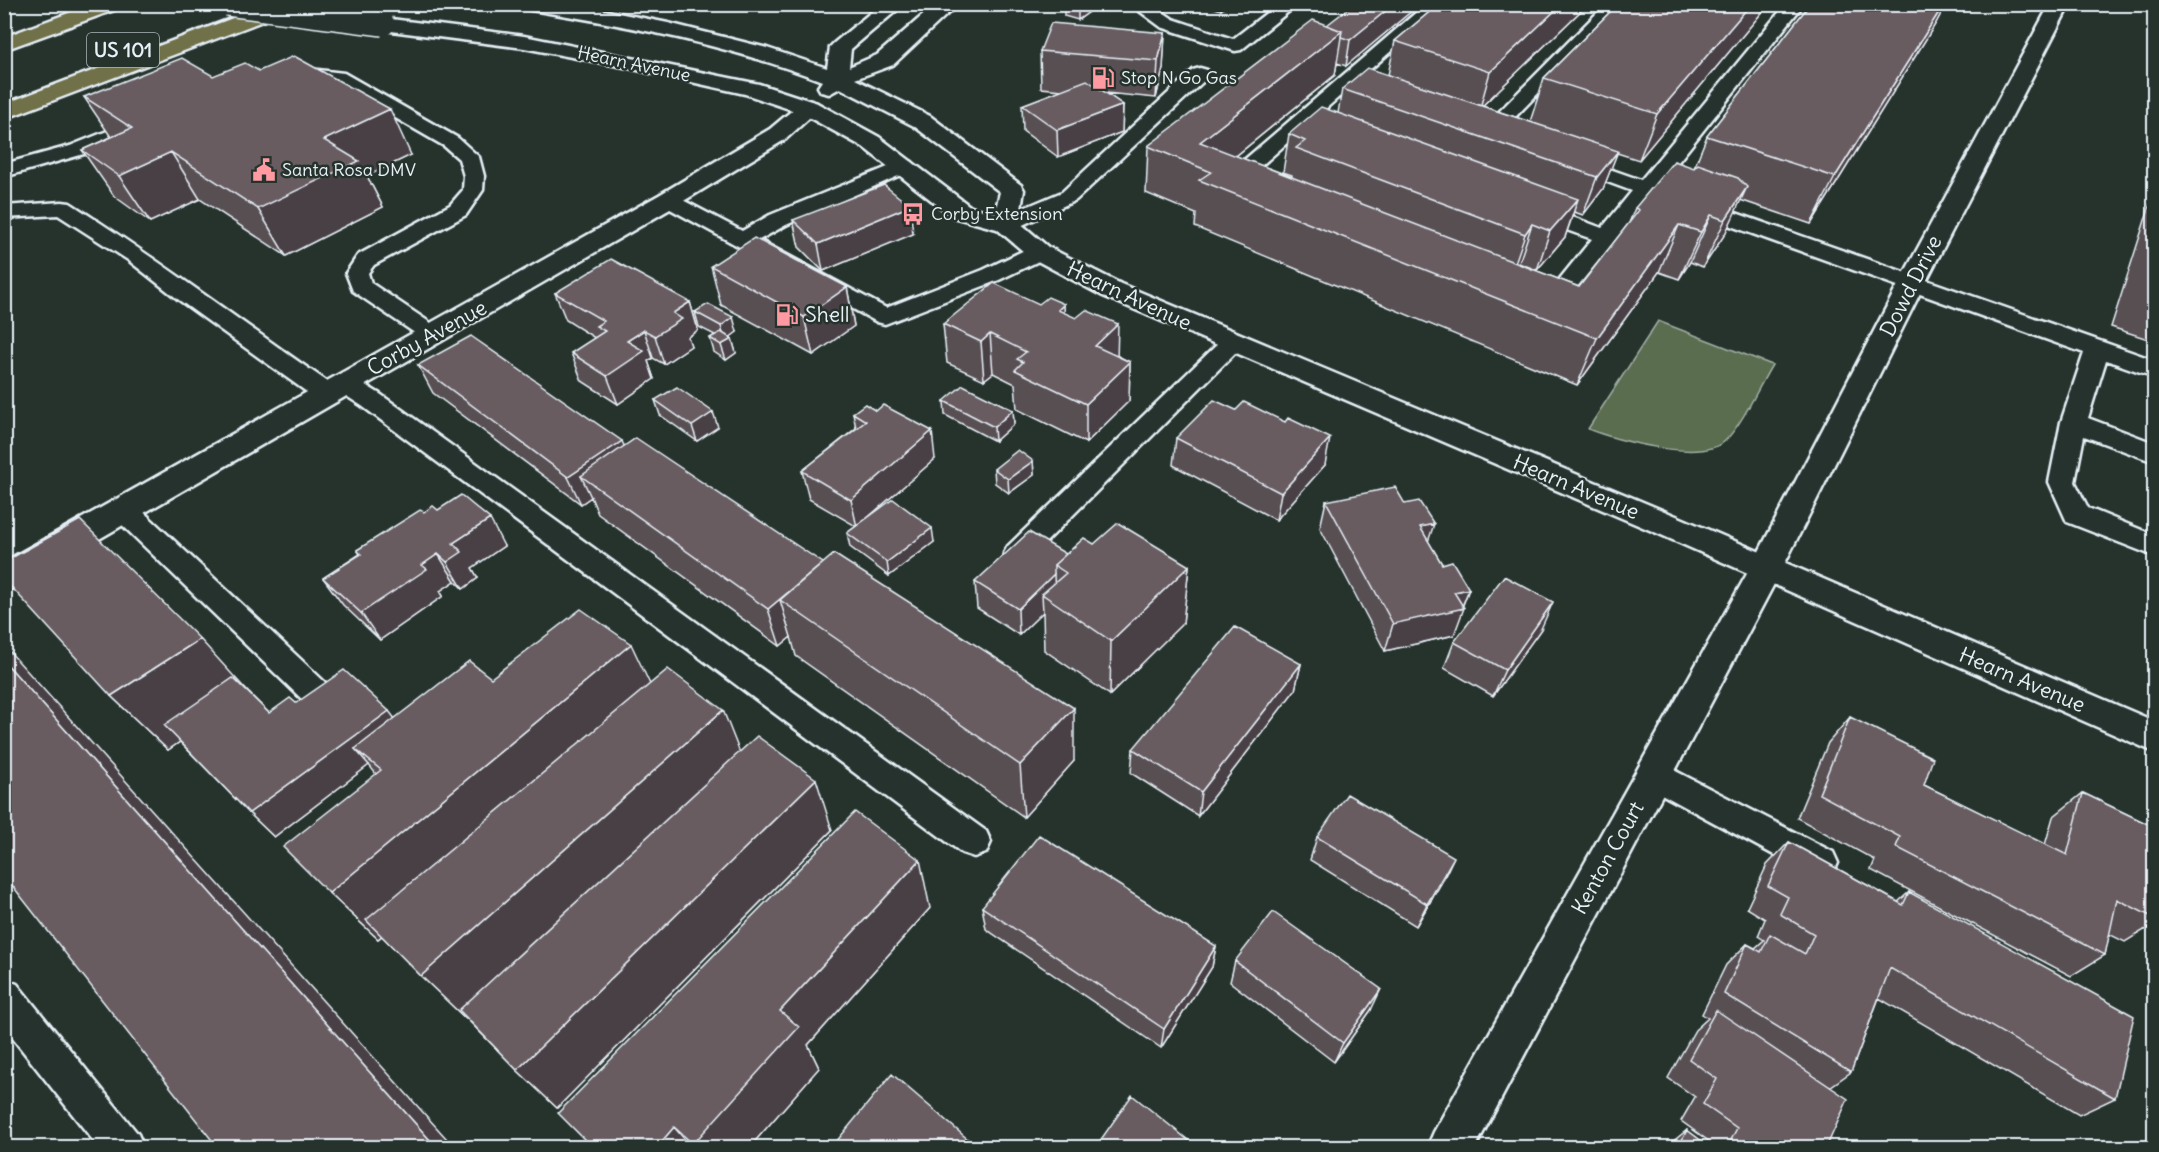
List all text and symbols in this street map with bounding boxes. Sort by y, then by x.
road number: US 101 [87,33,159,67]
street label: Hearn Avenue [575,40,693,87]
fuel station icon: Stop N Go Gas [1090,65,1116,91]
place label: Stop N Go Gas [1121,66,1237,89]
public building icon: Santa Rosa DMV [251,157,277,183]
place label: Santa Rosa DMV [282,158,416,181]
bus stop icon: Corby Extension [900,201,926,227]
place label: Corby Extension [931,202,1063,225]
street label: Dowd Drive [1874,231,1948,341]
street label: Hearn Avenue [1063,255,1196,336]
street label: Corby Avenue [362,294,491,382]
place label: Shell [805,301,850,328]
fuel station icon: Shell [774,302,800,328]
street label: Hearn Avenue [1509,448,1643,525]
street label: Hearn Avenue [1955,641,2089,718]
street label: Kenton Court [1565,797,1650,919]

